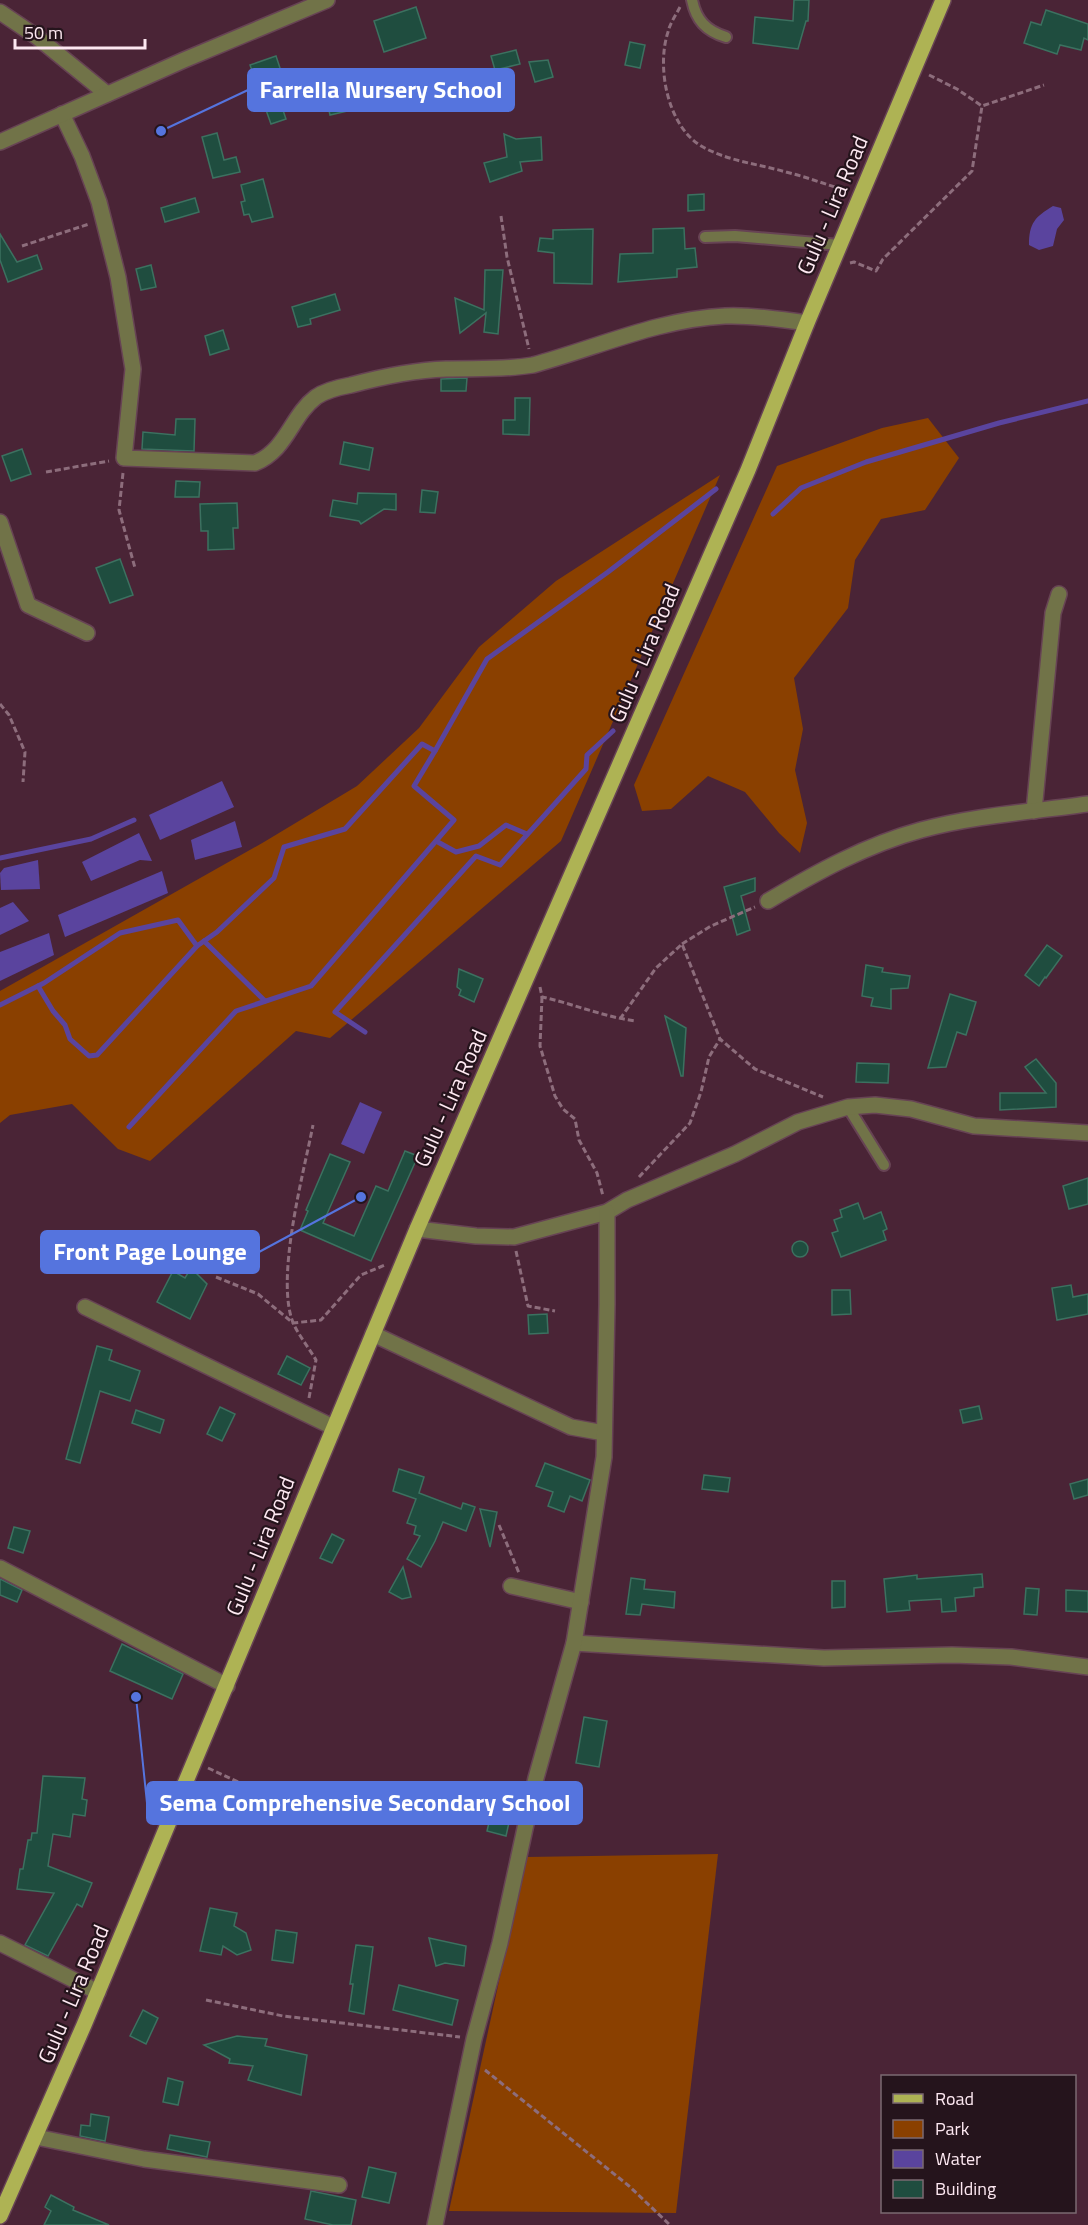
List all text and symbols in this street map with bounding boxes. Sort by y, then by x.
scale bar [15,12,146,50]
text: 50 m [24,19,63,46]
callout: Farrella Nursery School [248,69,514,111]
text: Farrella Nursery School [260,71,502,107]
street label: Gulu - Lira Road [787,130,877,280]
street label: Gulu - Lira Road [599,578,689,728]
street label: Gulu - Lira Road [404,1024,496,1172]
callout: Front Page Lounge [41,1231,259,1273]
text: Front Page Lounge [53,1233,247,1269]
street label: Gulu - Lira Road [217,1471,303,1621]
callout: Sema Comprehensive Secondary School [147,1782,582,1824]
text: Sema Comprehensive Secondary School [159,1784,571,1820]
street label: Gulu - Lira Road [28,1919,118,2069]
legend [881,2075,1076,2213]
text: Road [935,2085,974,2112]
text: Park [935,2115,970,2142]
text: Water [935,2145,981,2172]
text: Building [935,2175,996,2202]

